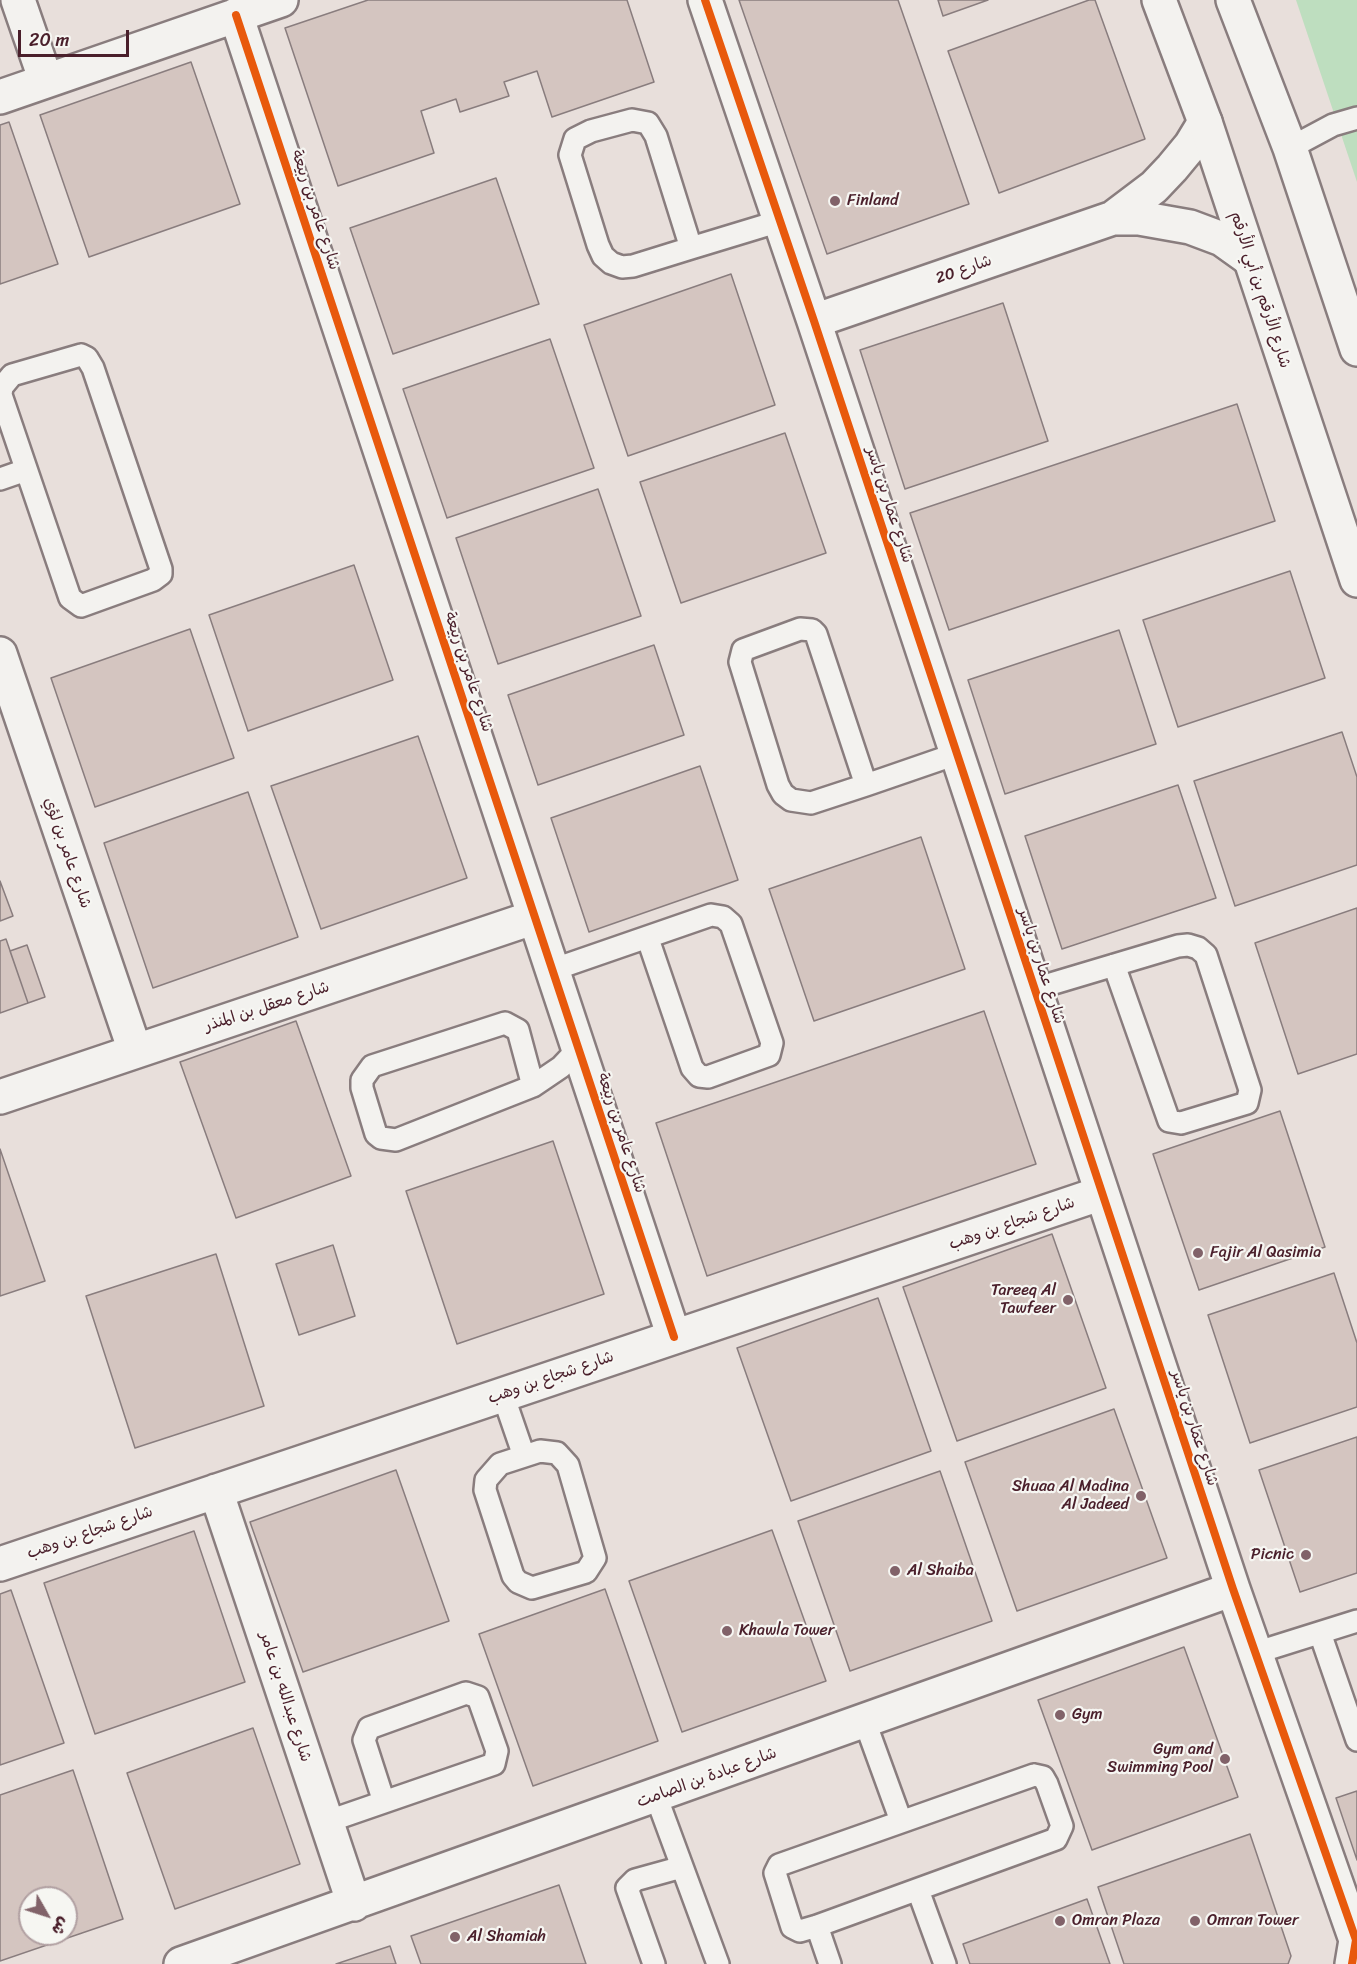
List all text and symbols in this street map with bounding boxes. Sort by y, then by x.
scale bar [21,18,132,56]
text: 20 m [29,24,69,56]
street label: شارع عامر بن ربيعة [287,147,343,273]
place label: Finland [847,191,898,211]
marker: Finland [828,194,842,208]
street label: شارع الأرقم بن أبي الأرقم [1226,209,1294,371]
street label: شارع 20 [933,251,995,289]
street label: شارع عمار بن ياسر [861,445,917,565]
street label: شارع عامر بن ربيعة [440,609,496,735]
street label: شارع عامر بن لؤي [39,795,95,911]
street label: شارع عمار بن ياسر [1013,906,1069,1026]
street label: شارع معقل بن المنذر [202,978,332,1036]
street label: شارع عامر بن ربيعة [593,1070,649,1196]
street label: شارع شجاع بن وهب [946,1193,1078,1255]
place label: Fajir Al Qasimia [1210,1243,1321,1263]
marker: Fajir Al Qasimia [1191,1246,1205,1260]
place label: Tareeq Al Tawfeer [991,1281,1056,1319]
marker: Tareeq Al Tawfeer [1061,1293,1075,1307]
street label: شارع شجاع بن وهب [485,1347,617,1409]
street label: شارع عمار بن ياسر [1166,1368,1222,1488]
place label: Shuaa Al Madina Al Jadeed [1012,1477,1129,1515]
marker: Shuaa Al Madina Al Jadeed [1134,1489,1148,1503]
street label: شارع شجاع بن وهب [24,1502,156,1564]
place label: Picnic [1251,1545,1294,1565]
marker: Picnic [1299,1548,1313,1562]
place label: Al Shaiba [907,1561,974,1581]
marker: Al Shaiba [888,1564,902,1578]
place label: Khawla Tower [739,1621,834,1641]
marker: Khawla Tower [720,1624,734,1638]
street label: شارع عبدالله بن عامر [255,1629,315,1765]
place label: Gym [1072,1705,1103,1725]
marker: Gym [1053,1708,1067,1722]
place label: Gym and Swimming Pool [1107,1740,1213,1778]
street label: شارع عبادة بن الصامت [634,1744,780,1812]
marker: Gym and Swimming Pool [1218,1752,1232,1766]
north arrow [18,1886,78,1946]
text: ش [44,1910,78,1942]
place label: Omran Plaza [1072,1911,1160,1931]
place label: Omran Tower [1207,1911,1299,1931]
marker: Omran Plaza [1053,1914,1067,1928]
marker: Omran Tower [1188,1914,1202,1928]
place label: Al Shamiah [467,1927,546,1947]
marker: Al Shamiah [448,1930,462,1944]

